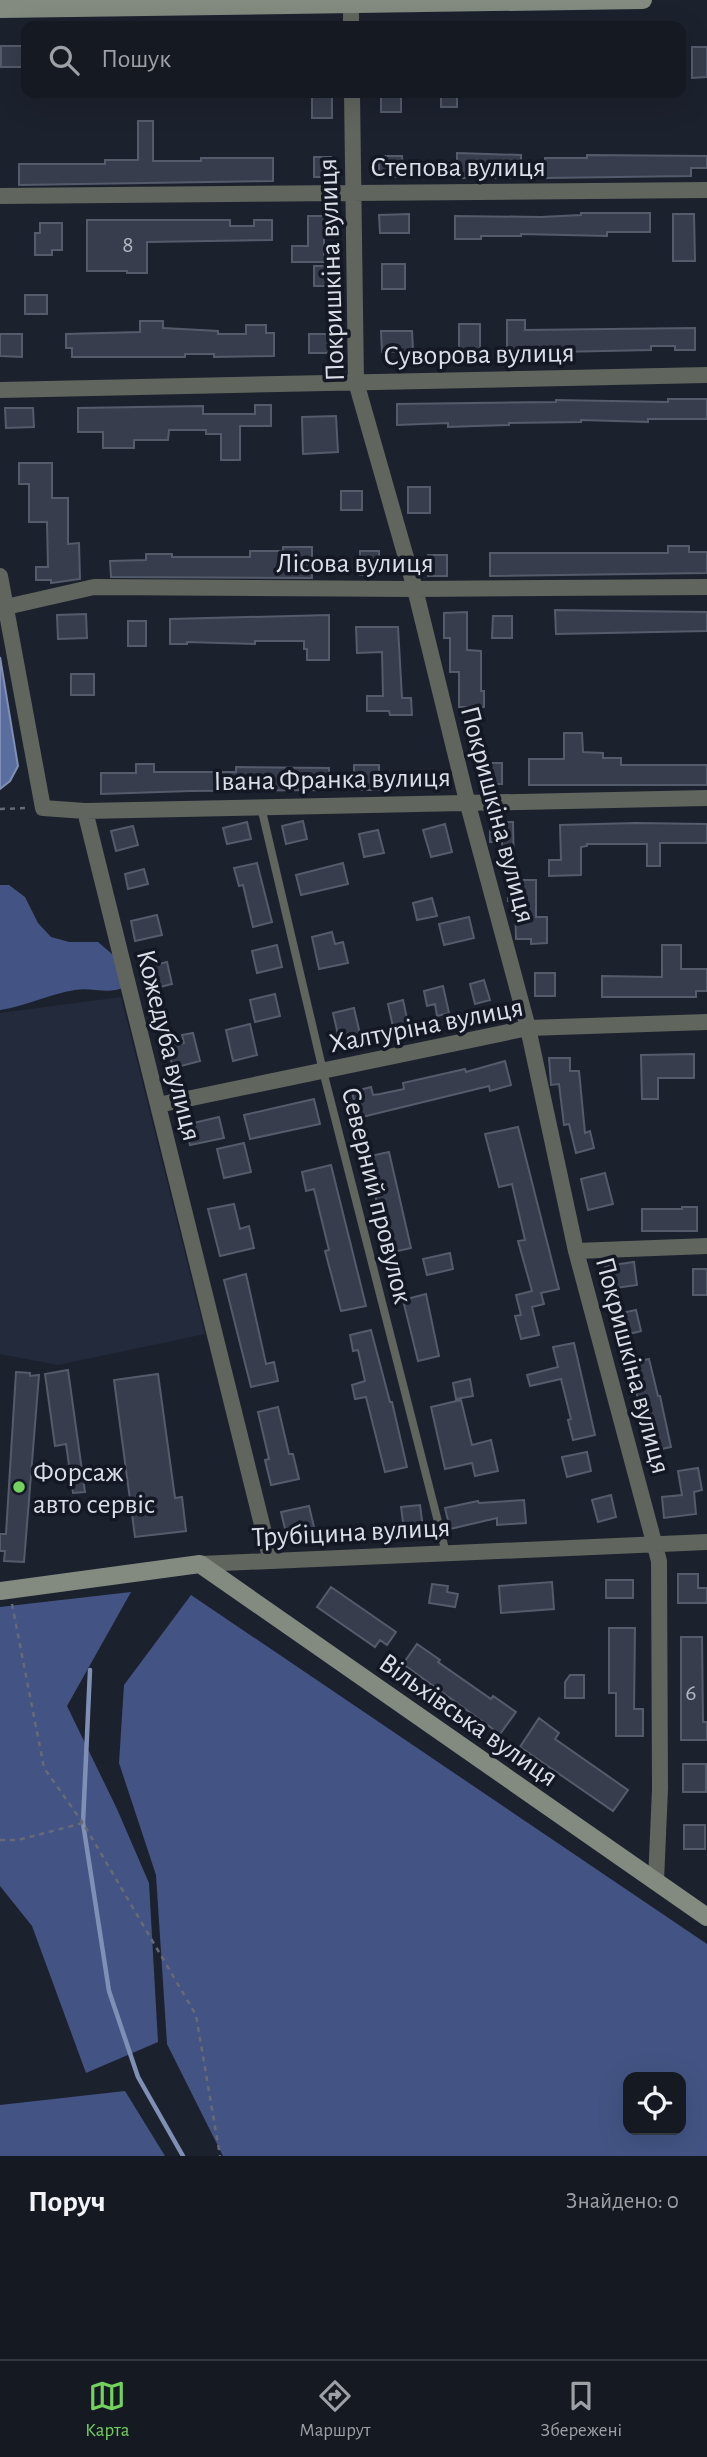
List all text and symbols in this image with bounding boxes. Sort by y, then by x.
search box [21,21,686,98]
icon: search [45,41,83,79]
text: Пошук [101,46,171,72]
street label: Степова вулиця [370,154,546,182]
street label: Покришкіна вулиця [314,158,350,382]
house number: 8 [122,233,134,257]
street label: Суворова вулиця [383,339,575,371]
street label: Лісова вулиця [276,550,434,578]
street label: Покришкіна вулиця [455,703,540,926]
street label: Івана Франка вулиця [213,764,451,796]
street label: Кожедуба вулиця [131,947,205,1144]
street label: Халтуріна вулиця [327,993,526,1058]
street label: Северний провулок [336,1084,417,1307]
street label: Покришкіна вулиця [590,1254,675,1477]
place label: Форсаж авто сервіс [33,1459,155,1519]
marker: Форсаж авто сервіс [11,1479,27,1495]
street label: Трубіцина вулиця [251,1514,451,1552]
street label: Вільхівська вулиця [373,1649,562,1793]
house number: 6 [685,1681,697,1705]
map controls [623,2072,686,2135]
button: locate [623,2072,686,2135]
text: Поруч [28,2187,106,2217]
text: Знайдено: 0 [566,2190,679,2213]
tab: Карта [85,2377,129,2442]
tab: Маршрут [299,2377,371,2442]
tab: Збережені [540,2377,622,2442]

